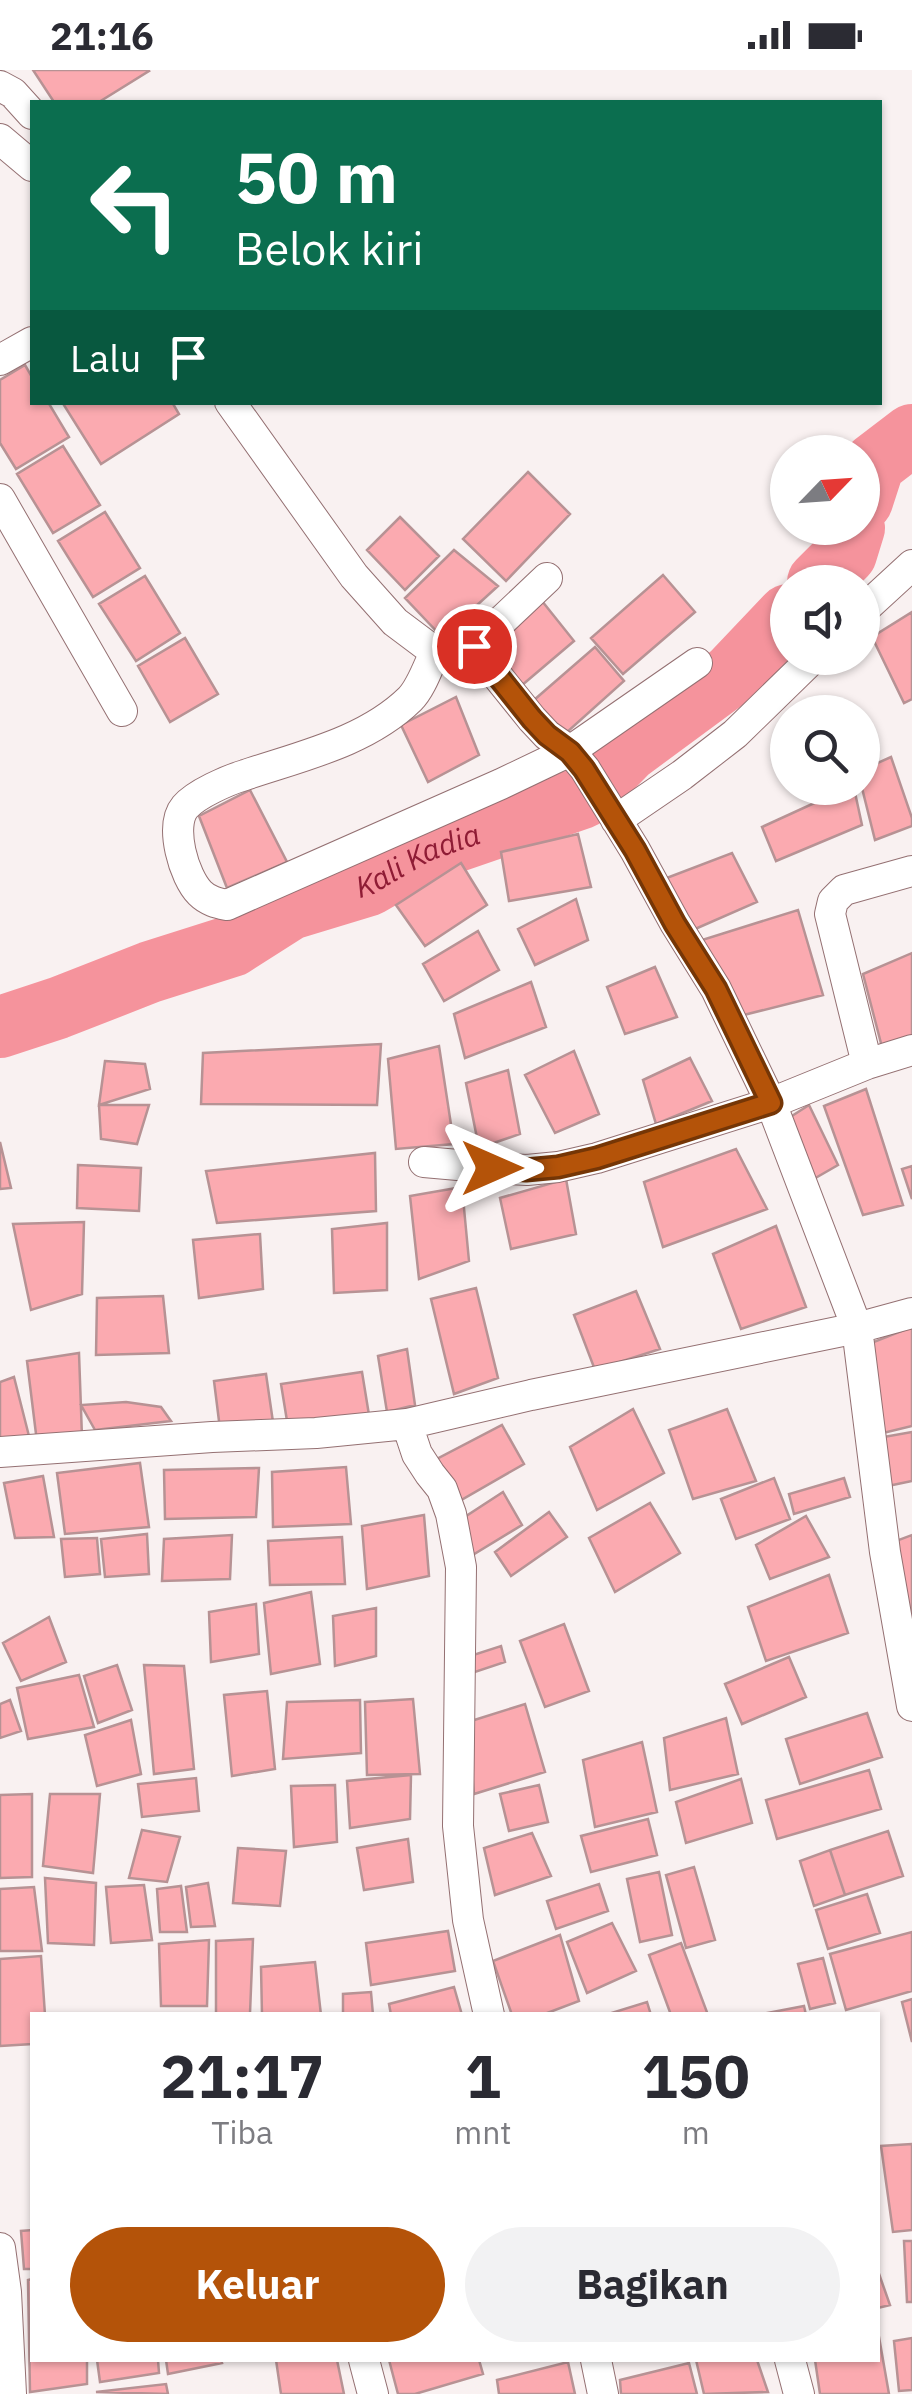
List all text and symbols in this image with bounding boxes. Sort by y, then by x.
text: 21:16 [50,11,154,60]
text: 50 m [235,131,398,222]
icon: left [70,140,200,270]
text: Belok kiri [235,219,424,277]
icon: arrive [161,330,216,385]
text: Lalu [70,333,141,382]
north arrow [770,435,880,545]
map controls [770,435,880,805]
button: sound [770,565,880,675]
pin [432,604,517,689]
icon: arrive [447,619,502,674]
button: search [770,695,880,805]
water label: Kali Kadia [351,813,485,906]
position arrow [440,1116,544,1220]
text: 21:17 [160,2036,324,2115]
text: 1 [465,2036,501,2115]
text: 150 [642,2036,750,2115]
text: Tiba [211,2111,273,2153]
text: mnt [454,2111,512,2153]
text: m [682,2111,710,2153]
button: Keluar [70,2227,445,2342]
button: Bagikan [465,2227,840,2342]

